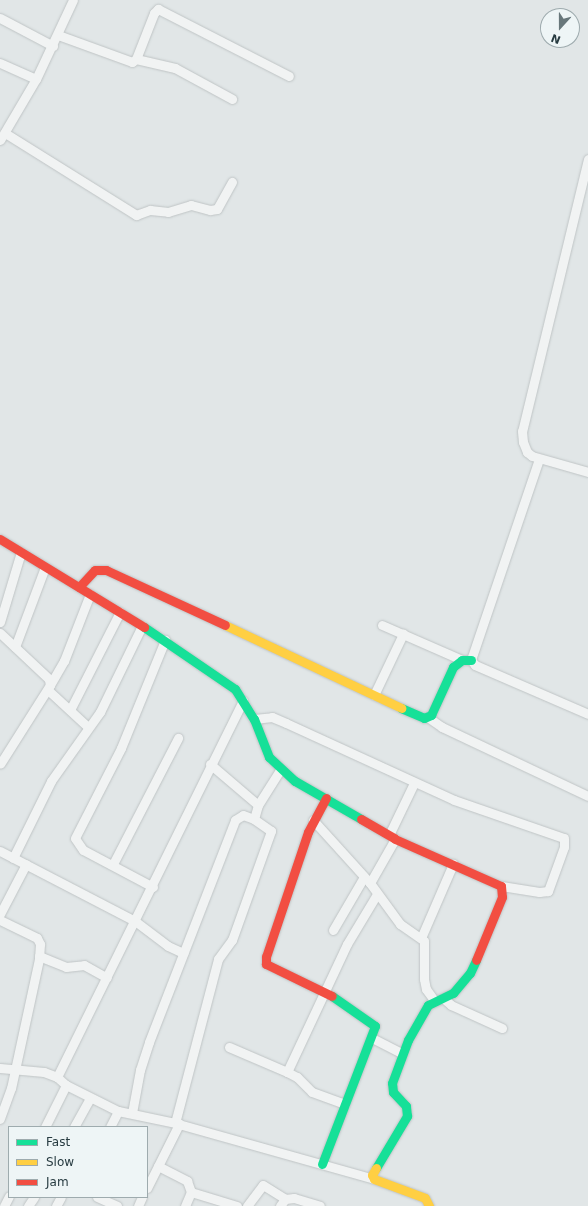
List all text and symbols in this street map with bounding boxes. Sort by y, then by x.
north arrow [540,8,580,48]
text: N [549,31,563,46]
legend [8,1126,148,1198]
text: Fast [46,1135,70,1149]
text: Slow [46,1155,74,1169]
text: Jam [46,1175,69,1189]

